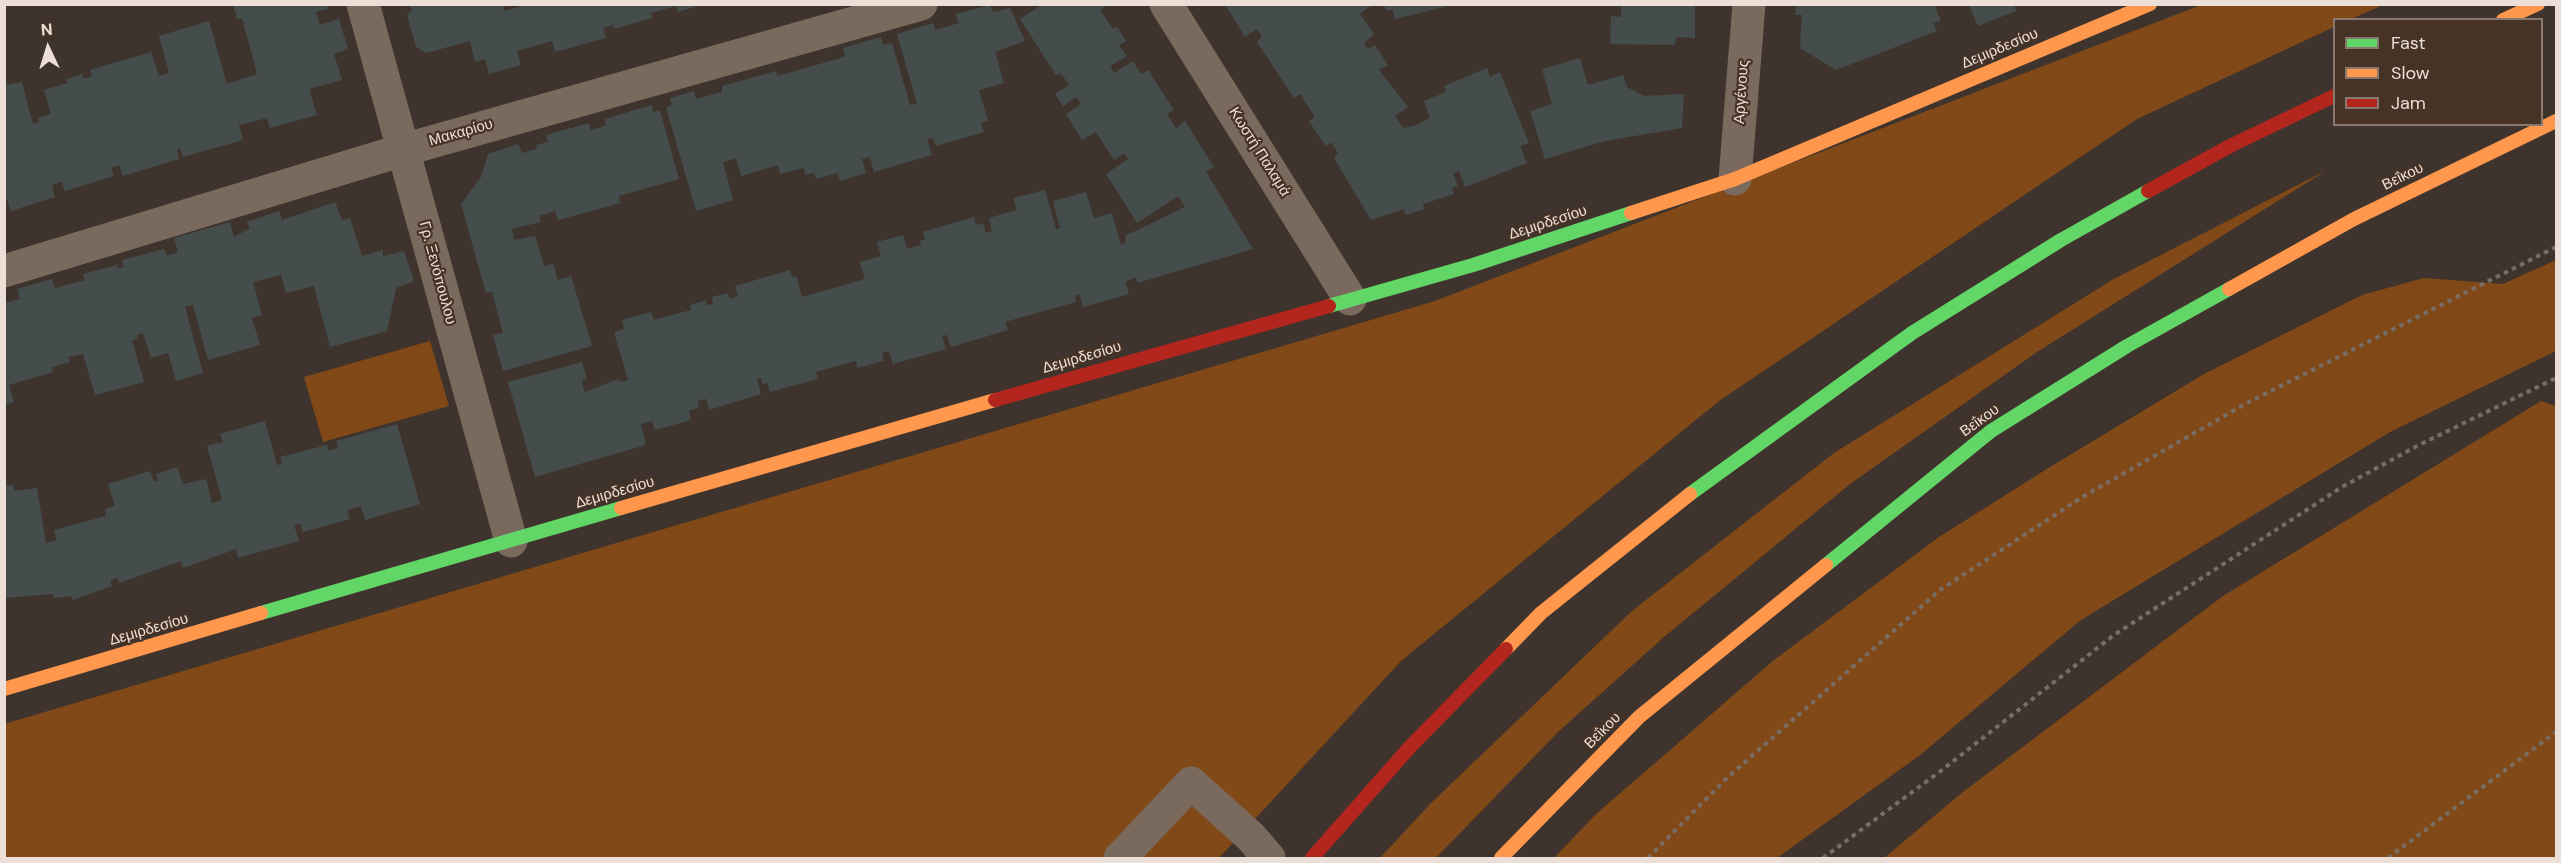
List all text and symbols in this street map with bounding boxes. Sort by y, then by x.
north arrow [18,18,78,78]
legend [2333,18,2543,126]
text: N [40,19,53,40]
street label: Δεμιρδεσίου [1959,25,2041,73]
text: Fast [2391,31,2426,55]
street label: Αργένους [1731,59,1753,125]
text: Slow [2391,61,2430,85]
text: Jam [2391,91,2426,115]
street label: Κωστή Παλαμά [1224,104,1294,200]
street label: Μακαρίου [427,115,495,151]
street label: Βεΐκου [2379,159,2427,195]
street label: Δεμιρδεσίου [1507,202,1589,244]
street label: Γρ. Ξενόπουλου [415,219,459,327]
street label: Δεμιρδεσίου [1040,338,1124,378]
street label: Βεΐκου [1957,401,2003,441]
street label: Δεμιρδεσίου [573,473,657,513]
street label: Δεμιρδεσίου [107,610,191,650]
street label: Βεΐκου [1581,709,1625,753]

